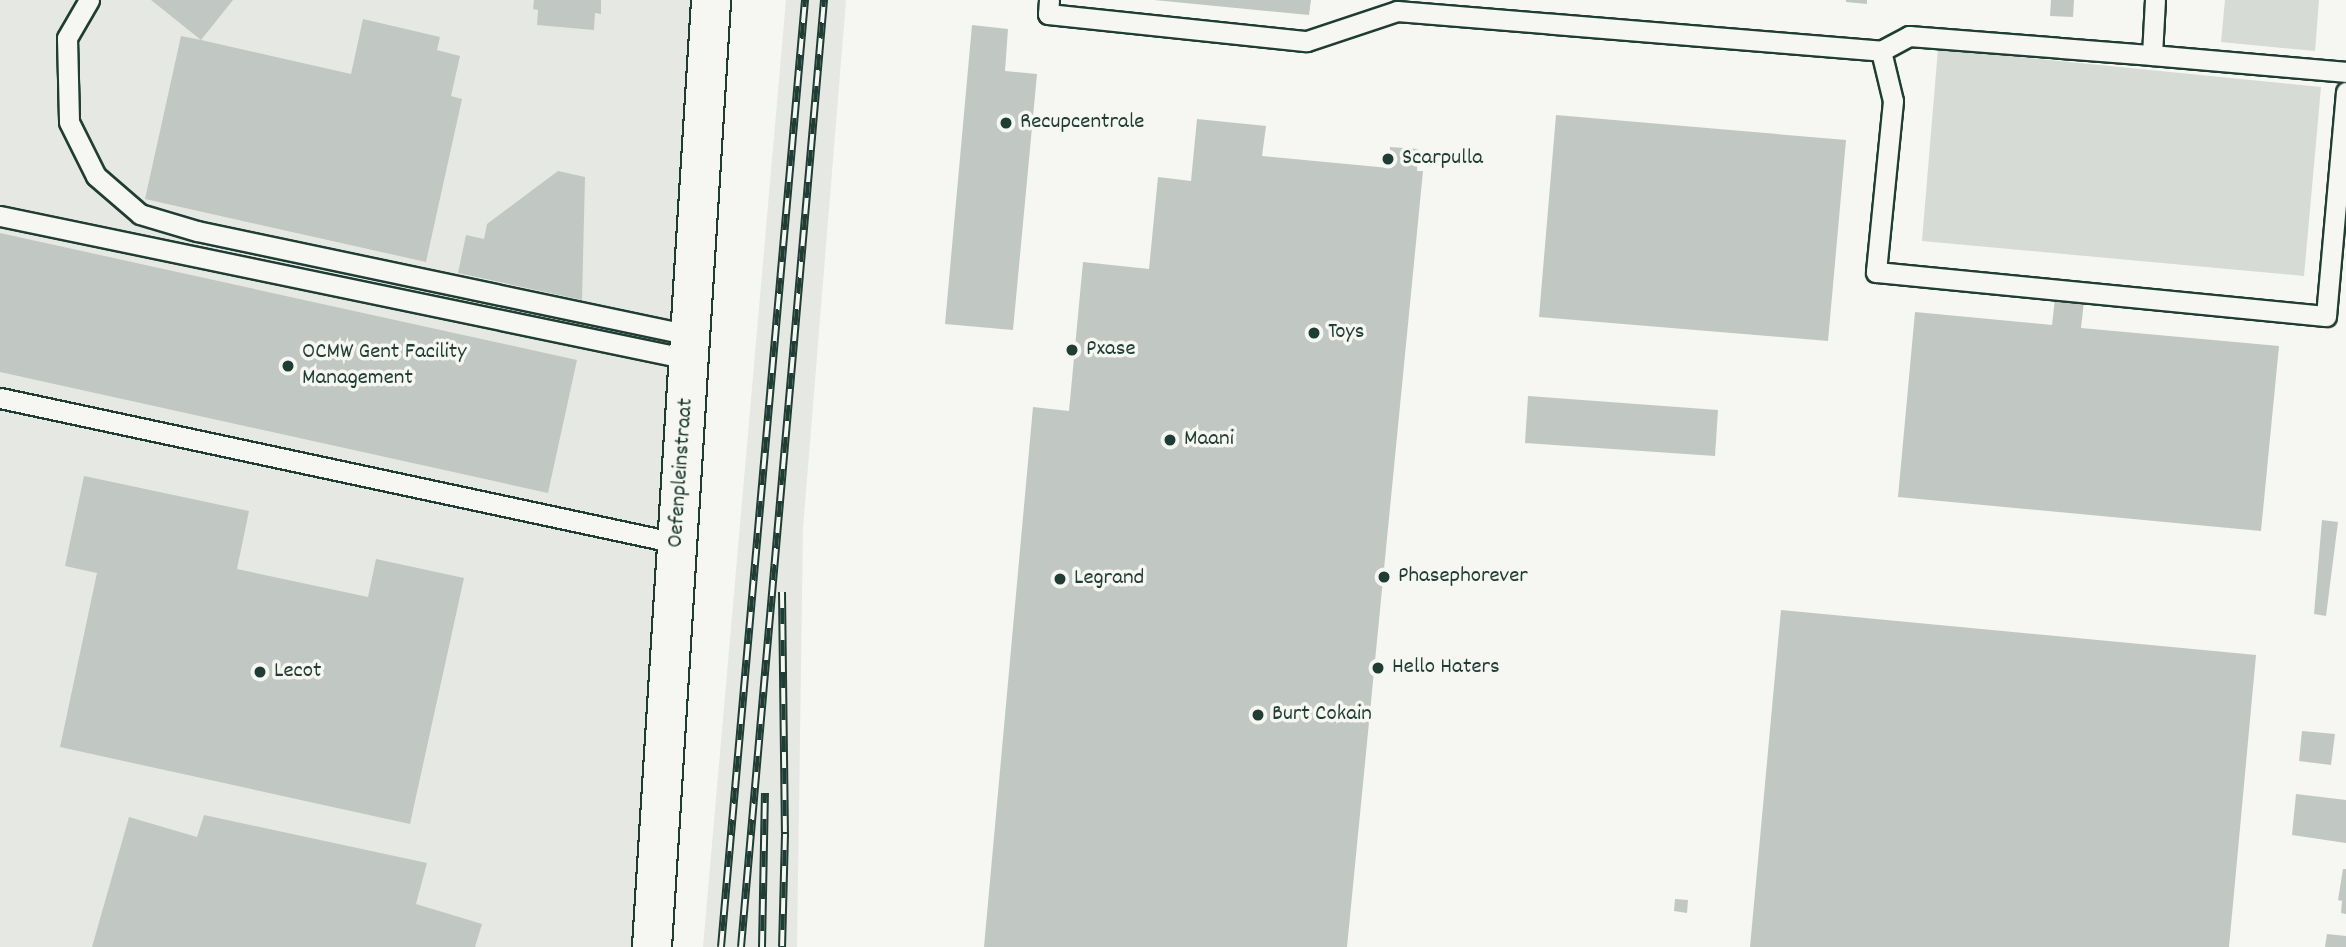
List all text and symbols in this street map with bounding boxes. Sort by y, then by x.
place label: Recupcentrale [1020,109,1144,137]
marker: Recupcentrale [998,115,1014,131]
place label: Scarpulla [1402,145,1483,173]
marker: Scarpulla [1380,151,1396,167]
place label: Toys [1328,319,1364,347]
marker: Toys [1306,325,1322,341]
place label: Pxase [1086,336,1136,364]
place label: OCMW Gent Facility Management [302,339,467,393]
marker: Pxase [1064,342,1080,358]
marker: OCMW Gent Facility Management [280,358,296,374]
street label: Oefenpleinstraat [663,397,701,549]
place label: Maani [1184,426,1234,454]
marker: Maani [1162,432,1178,448]
place label: Phasephorever [1398,563,1528,591]
place label: Legrand [1074,565,1144,593]
marker: Phasephorever [1376,569,1392,585]
marker: Legrand [1052,571,1068,587]
place label: Hello Haters [1392,654,1500,682]
place label: Lecot [274,658,321,686]
marker: Hello Haters [1370,660,1386,676]
marker: Lecot [252,664,268,680]
place label: Burt Cokain [1272,701,1372,729]
marker: Burt Cokain [1250,707,1266,723]

